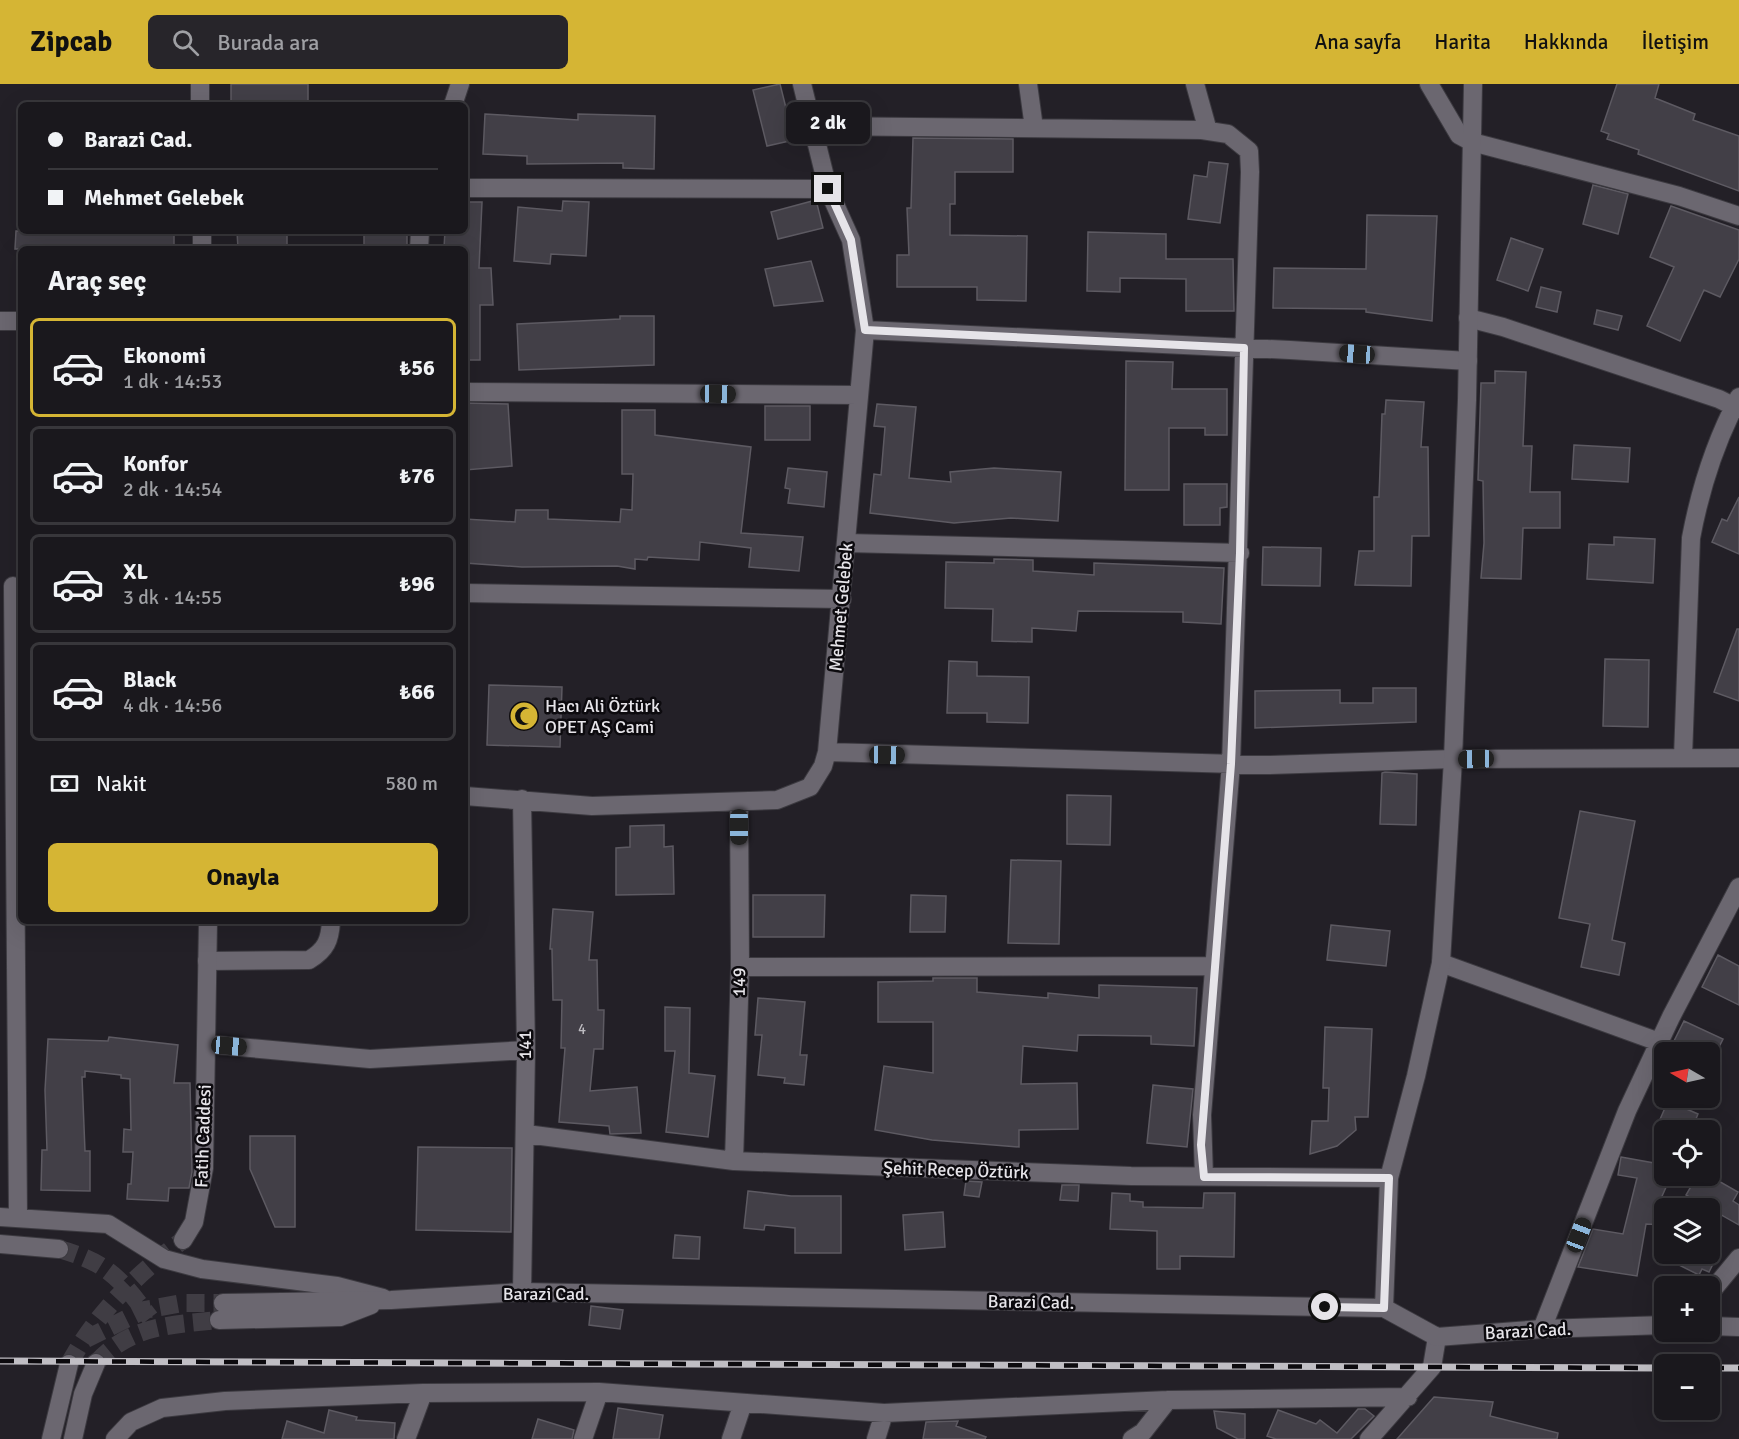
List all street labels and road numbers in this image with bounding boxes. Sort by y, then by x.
street label: Mehmet Gelebek [824,542,858,672]
street label: 149 [728,967,750,997]
street label: 141 [514,1030,536,1060]
street label: Fatih Caddesi [190,1084,216,1188]
street label: Şehit Recep Öztürk [883,1156,1029,1184]
street label: Barazi Cad. [503,1283,589,1305]
street label: Barazi Cad. [988,1290,1074,1314]
street label: Barazi Cad. [1484,1318,1572,1344]

